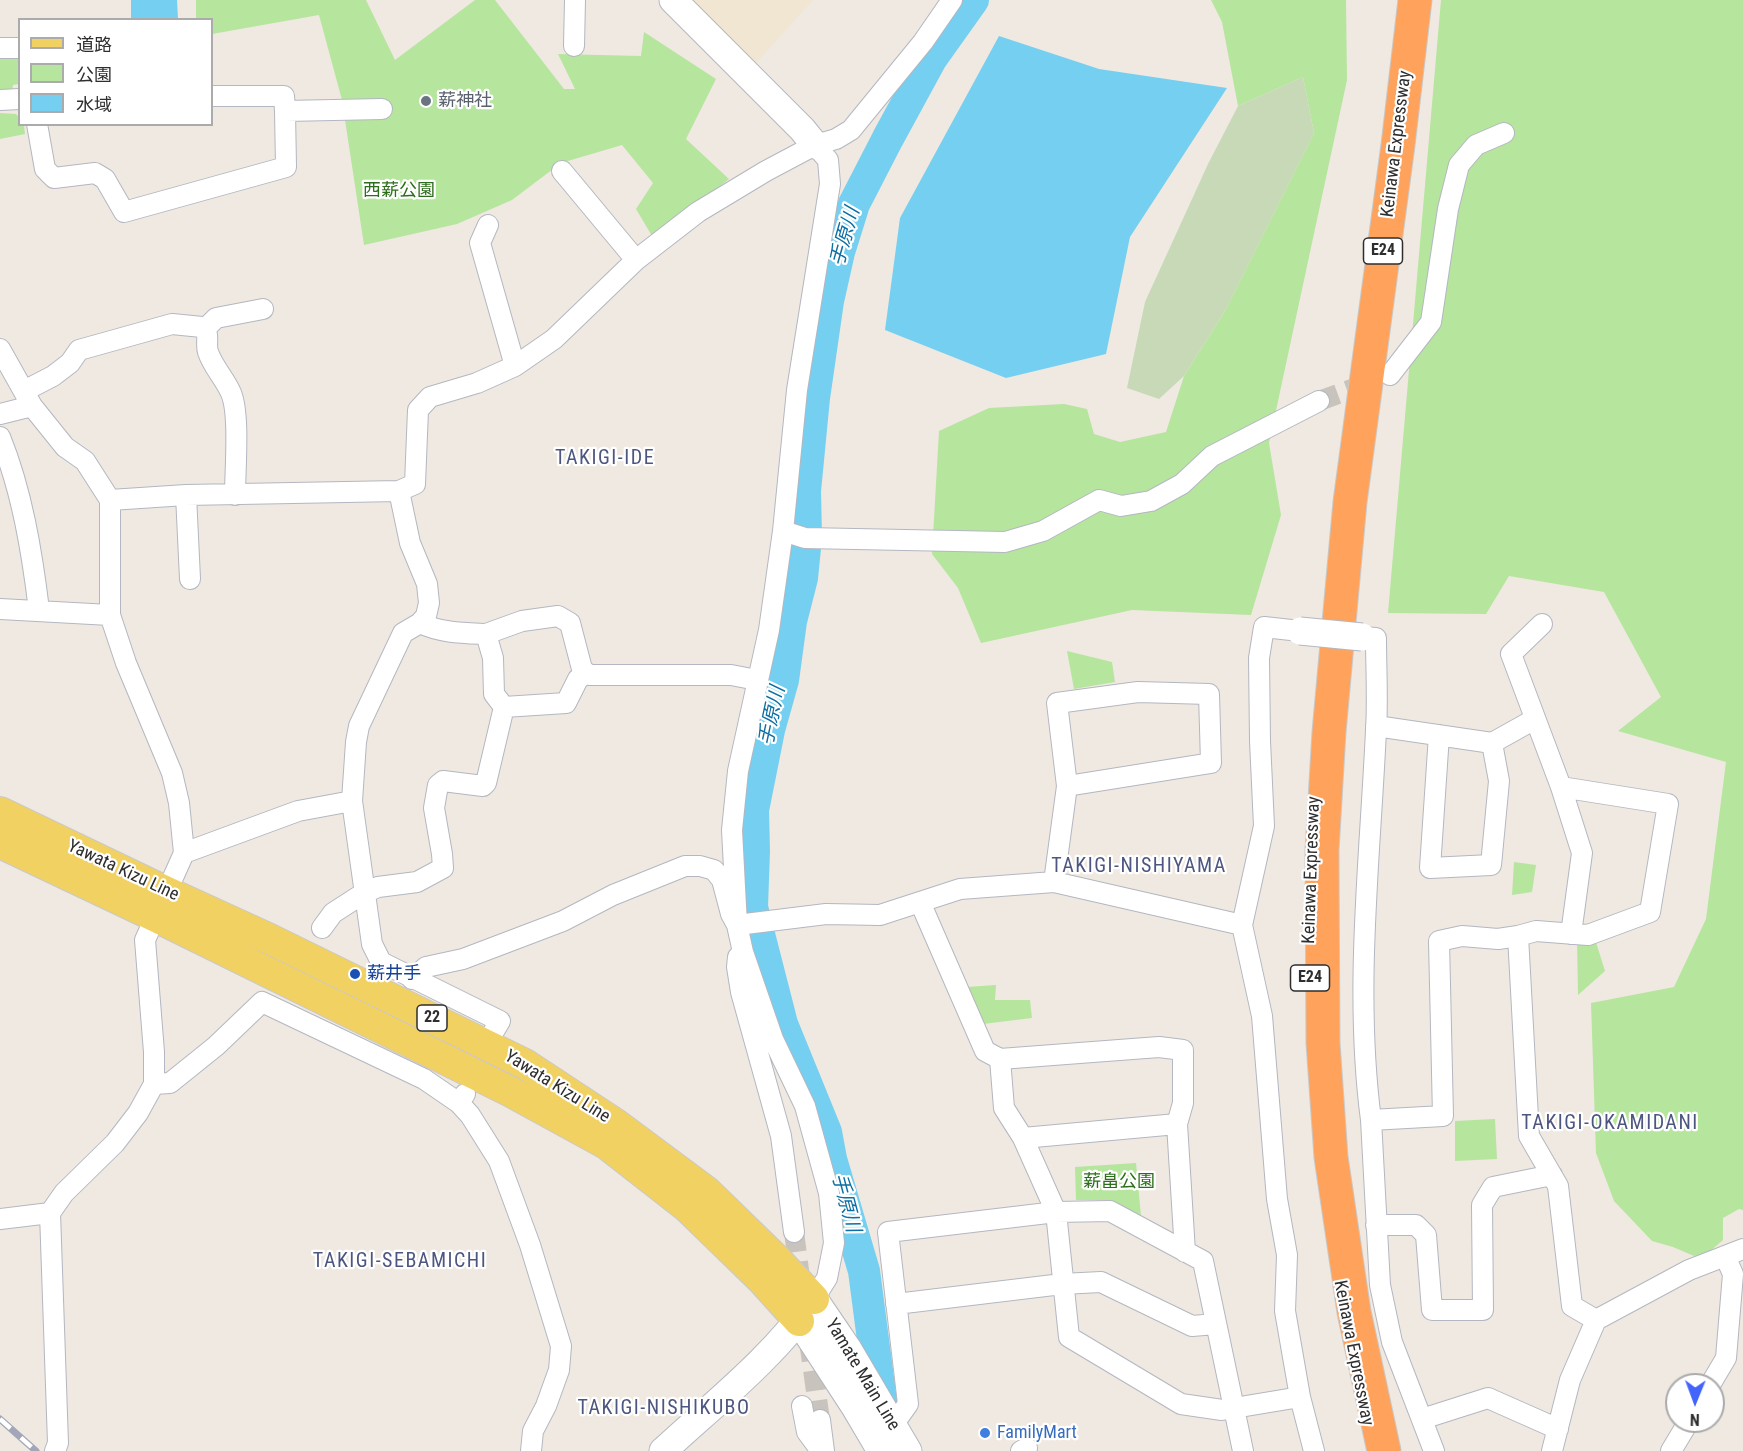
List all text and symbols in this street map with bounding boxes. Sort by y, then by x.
legend [18,18,213,126]
text: 道路 [76,34,112,55]
text: 公園 [76,64,112,85]
street label: Keinawa Expressway [1377,69,1417,219]
place label: 薪神社 [438,90,492,112]
text: 水域 [76,94,112,115]
marker: 薪神社 [419,94,433,108]
park label: 西薪公園 [363,180,435,202]
water label: 手原川 [826,205,866,269]
road number: E24 [1364,238,1402,264]
district label: TAKIGI-IDE [555,447,655,471]
water label: 手原川 [755,684,791,748]
street label: Keinawa Expressway [1299,796,1325,944]
street label: Yawata Kizu Line [64,836,182,906]
district label: TAKIGI-NISHIYAMA [1051,855,1227,879]
place label: 薪井手 [367,963,421,985]
road number: E24 [1290,965,1330,991]
marker: 薪井手 [348,967,362,981]
road number: 22 [417,1005,447,1031]
street label: Yawata Kizu Line [500,1046,614,1128]
district label: TAKIGI-OKAMIDANI [1521,1112,1699,1136]
water label: 手原川 [826,1171,864,1235]
park label: 薪畠公園 [1083,1171,1155,1193]
district label: TAKIGI-SEBAMICHI [313,1250,487,1274]
street label: Keinawa Expressway [1328,1279,1378,1427]
street label: Yamate Main Line [820,1315,904,1435]
north arrow [1665,1373,1725,1433]
district label: TAKIGI-NISHIKUBO [577,1397,751,1421]
text: N [1690,1410,1700,1429]
place label: FamilyMart [997,1422,1077,1444]
marker: FamilyMart [978,1426,992,1440]

